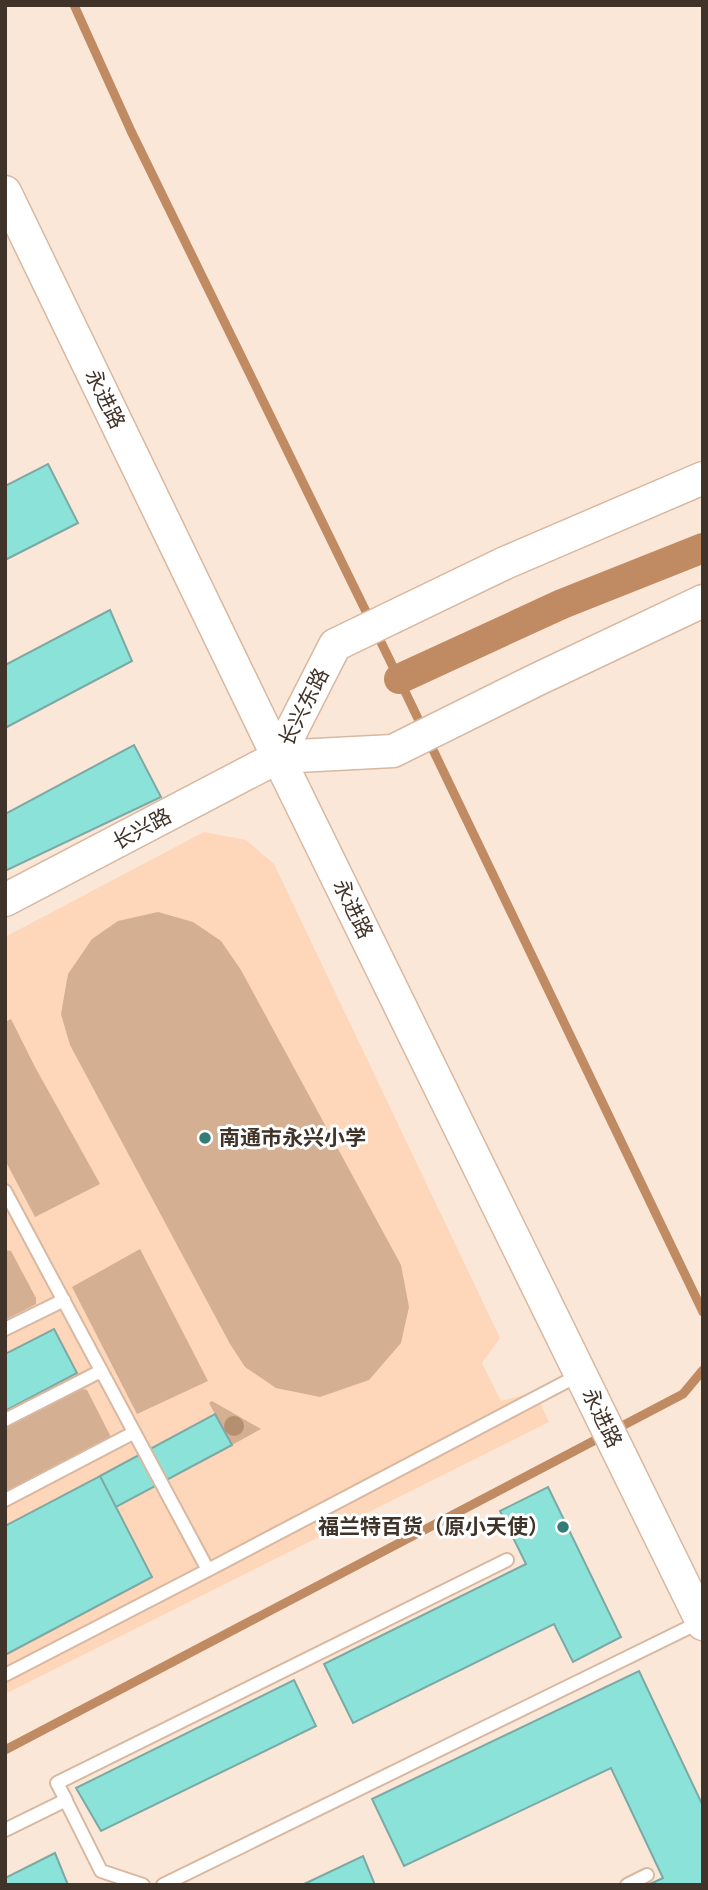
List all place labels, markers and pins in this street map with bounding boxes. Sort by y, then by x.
place label: 南通市永兴小学 [219,1125,366,1151]
marker: 南通市永兴小学 [197,1130,213,1146]
place label: 福兰特百货（原小天使） [318,1514,549,1540]
marker: 福兰特百货（原小天使） [555,1519,571,1535]

